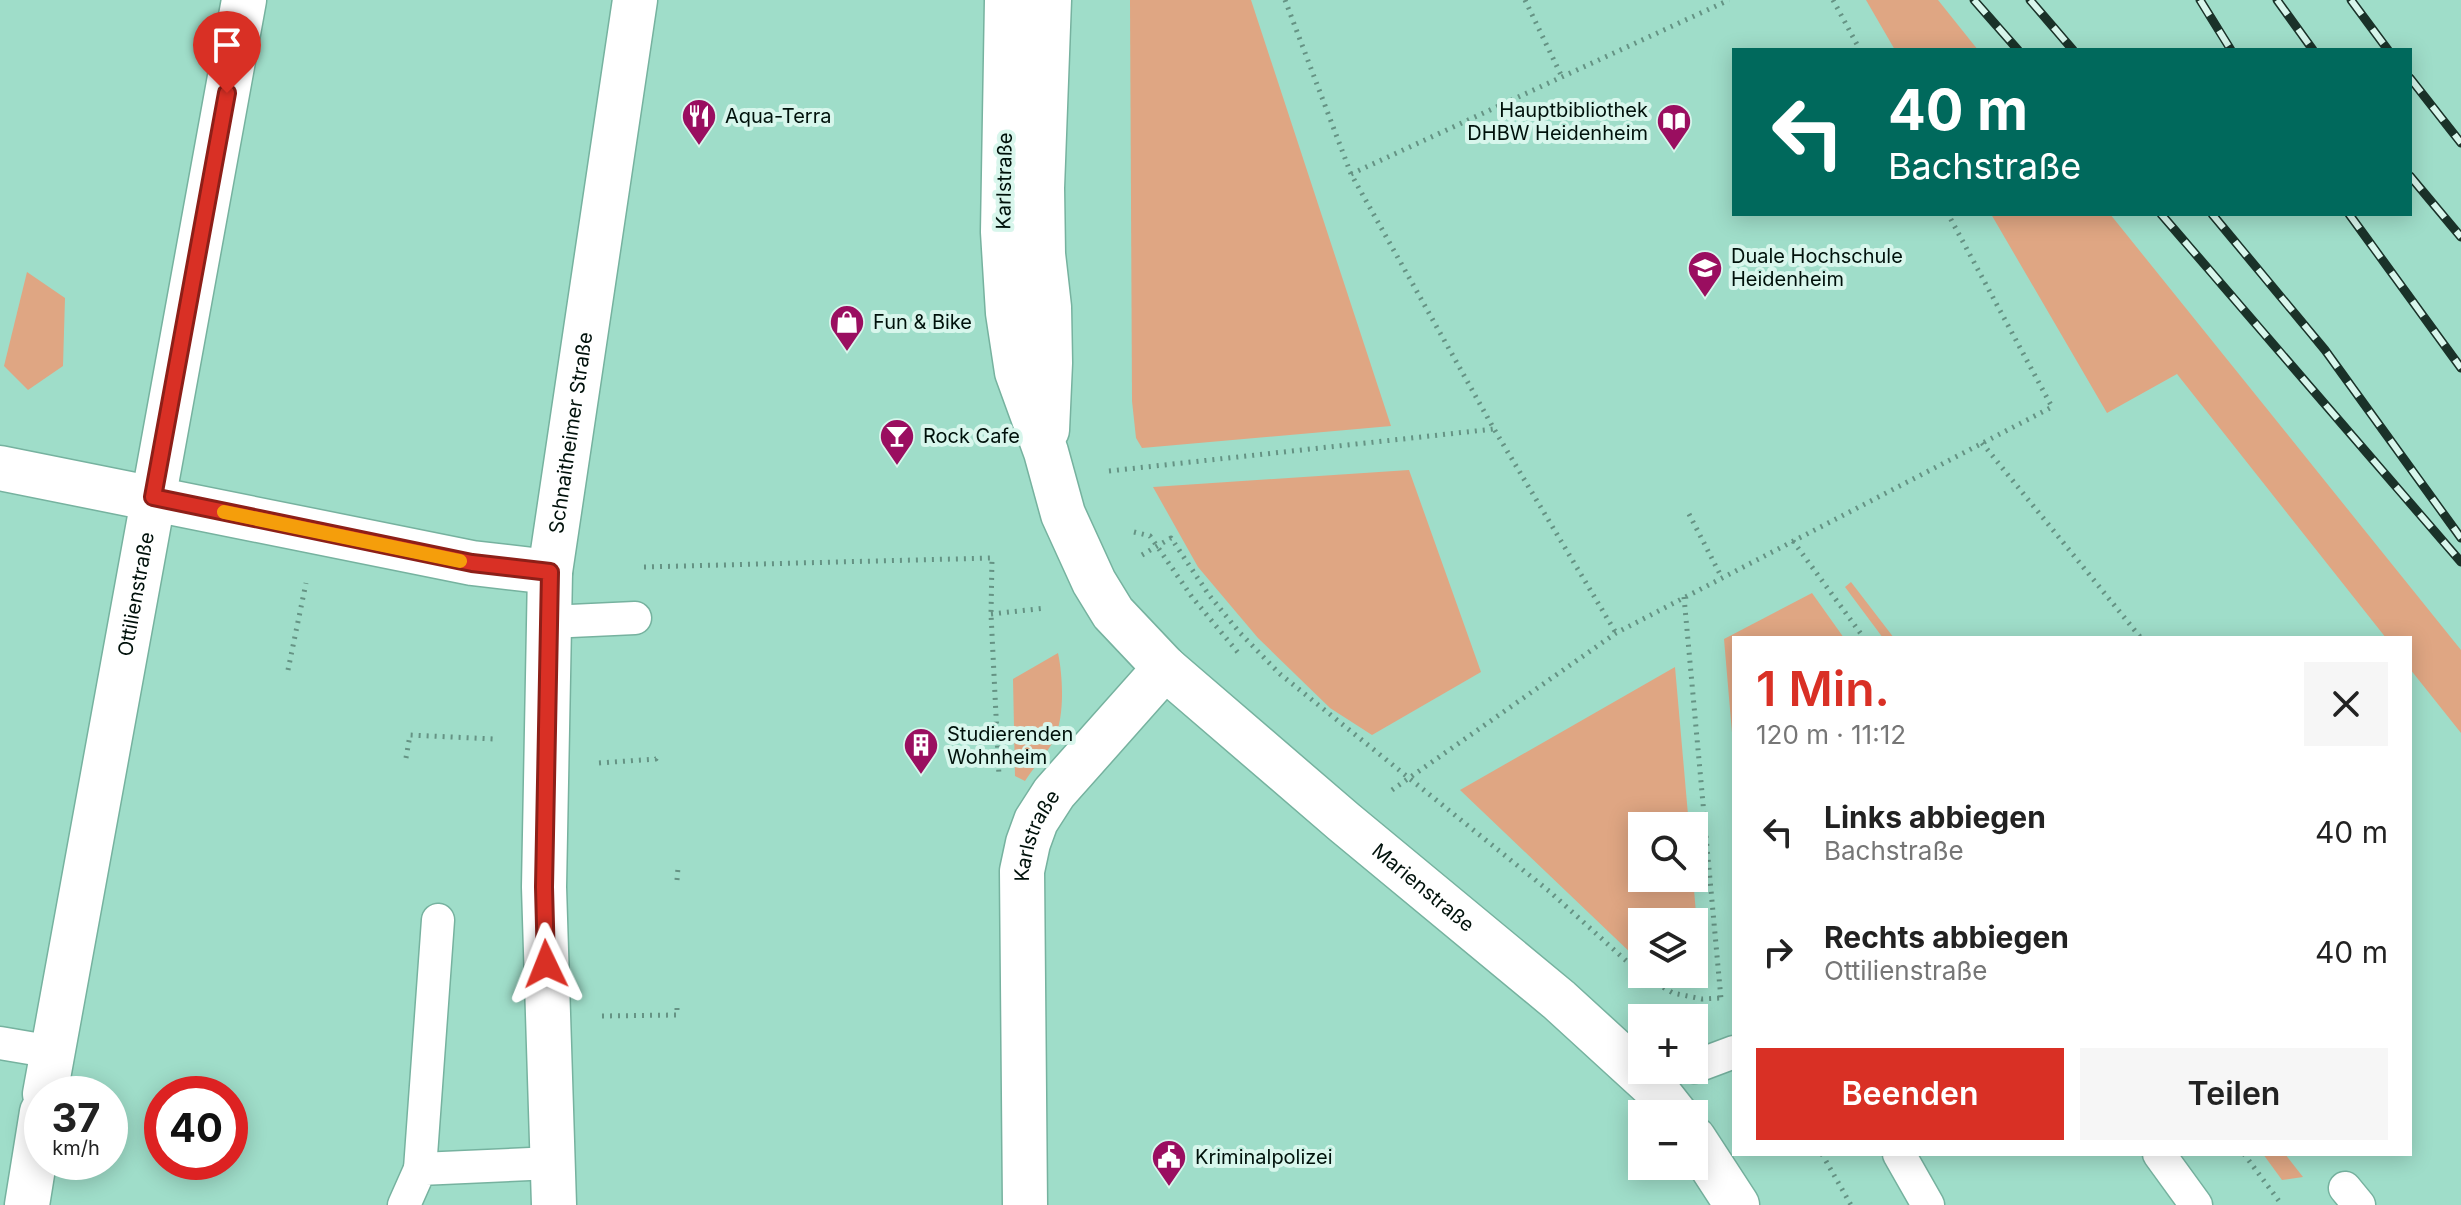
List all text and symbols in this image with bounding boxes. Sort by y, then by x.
pin [193,11,261,93]
icon: arrive [205,23,249,67]
text: 40 m [1888,76,2028,144]
icon: left [1756,80,1860,184]
restaurant icon: Aqua-Terra [680,97,718,147]
place label: Hauptbibliothek DHBW Heidenheim [1467,98,1648,145]
library icon: Hauptbibliothek DHBW Heidenheim [1655,102,1693,152]
place label: Aqua-Terra [725,104,831,128]
street label: Karlstraße [991,132,1017,230]
text: Bachstraße [1888,144,2081,188]
place label: Duale Hochschule Heidenheim [1731,244,1903,291]
school or university icon: Duale Hochschule Heidenheim [1686,249,1724,299]
shop icon: Fun & Bike [828,303,866,353]
place label: Fun & Bike [873,310,972,334]
street label: Schnaitheimer Straße [544,330,598,535]
bar icon: Rock Cafe [878,417,916,467]
place label: Rock Cafe [923,424,1020,448]
street label: Ottilienstraße [113,530,159,658]
text: 1 Min. [1756,659,1890,718]
button: close [2304,662,2388,746]
text: 120 m · 11:12 [1756,719,1906,750]
place label: Studierenden Wohnheim [947,722,1073,769]
building icon: Studierenden Wohnheim [902,726,940,776]
street label: Karlstraße [1010,785,1065,882]
text: Links abbiegen [1824,799,2046,835]
icon: left [1756,810,1800,854]
map controls [1628,812,1708,1180]
button: search [1628,812,1708,892]
text: 40 m [2315,814,2388,850]
text: Bachstraße [1824,835,1964,866]
street label: Marienstraße [1367,838,1479,937]
button: layers [1628,908,1708,988]
text: Rechts abbiegen [1824,919,2069,955]
position arrow [504,922,588,1006]
icon: right [1756,930,1800,974]
text: 40 m [2315,934,2388,970]
text: Ottilienstraße [1824,955,1987,986]
button: + [1628,1004,1708,1084]
button: Beenden [1756,1048,2064,1140]
button: Teilen [2080,1048,2388,1140]
speed limit sign: 40 [144,1076,248,1180]
text: 37 [51,1093,101,1142]
button: − [1628,1100,1708,1180]
text: km/h [52,1136,100,1160]
public building icon: Kriminalpolizei [1150,1138,1188,1188]
place label: Kriminalpolizei [1195,1145,1333,1169]

